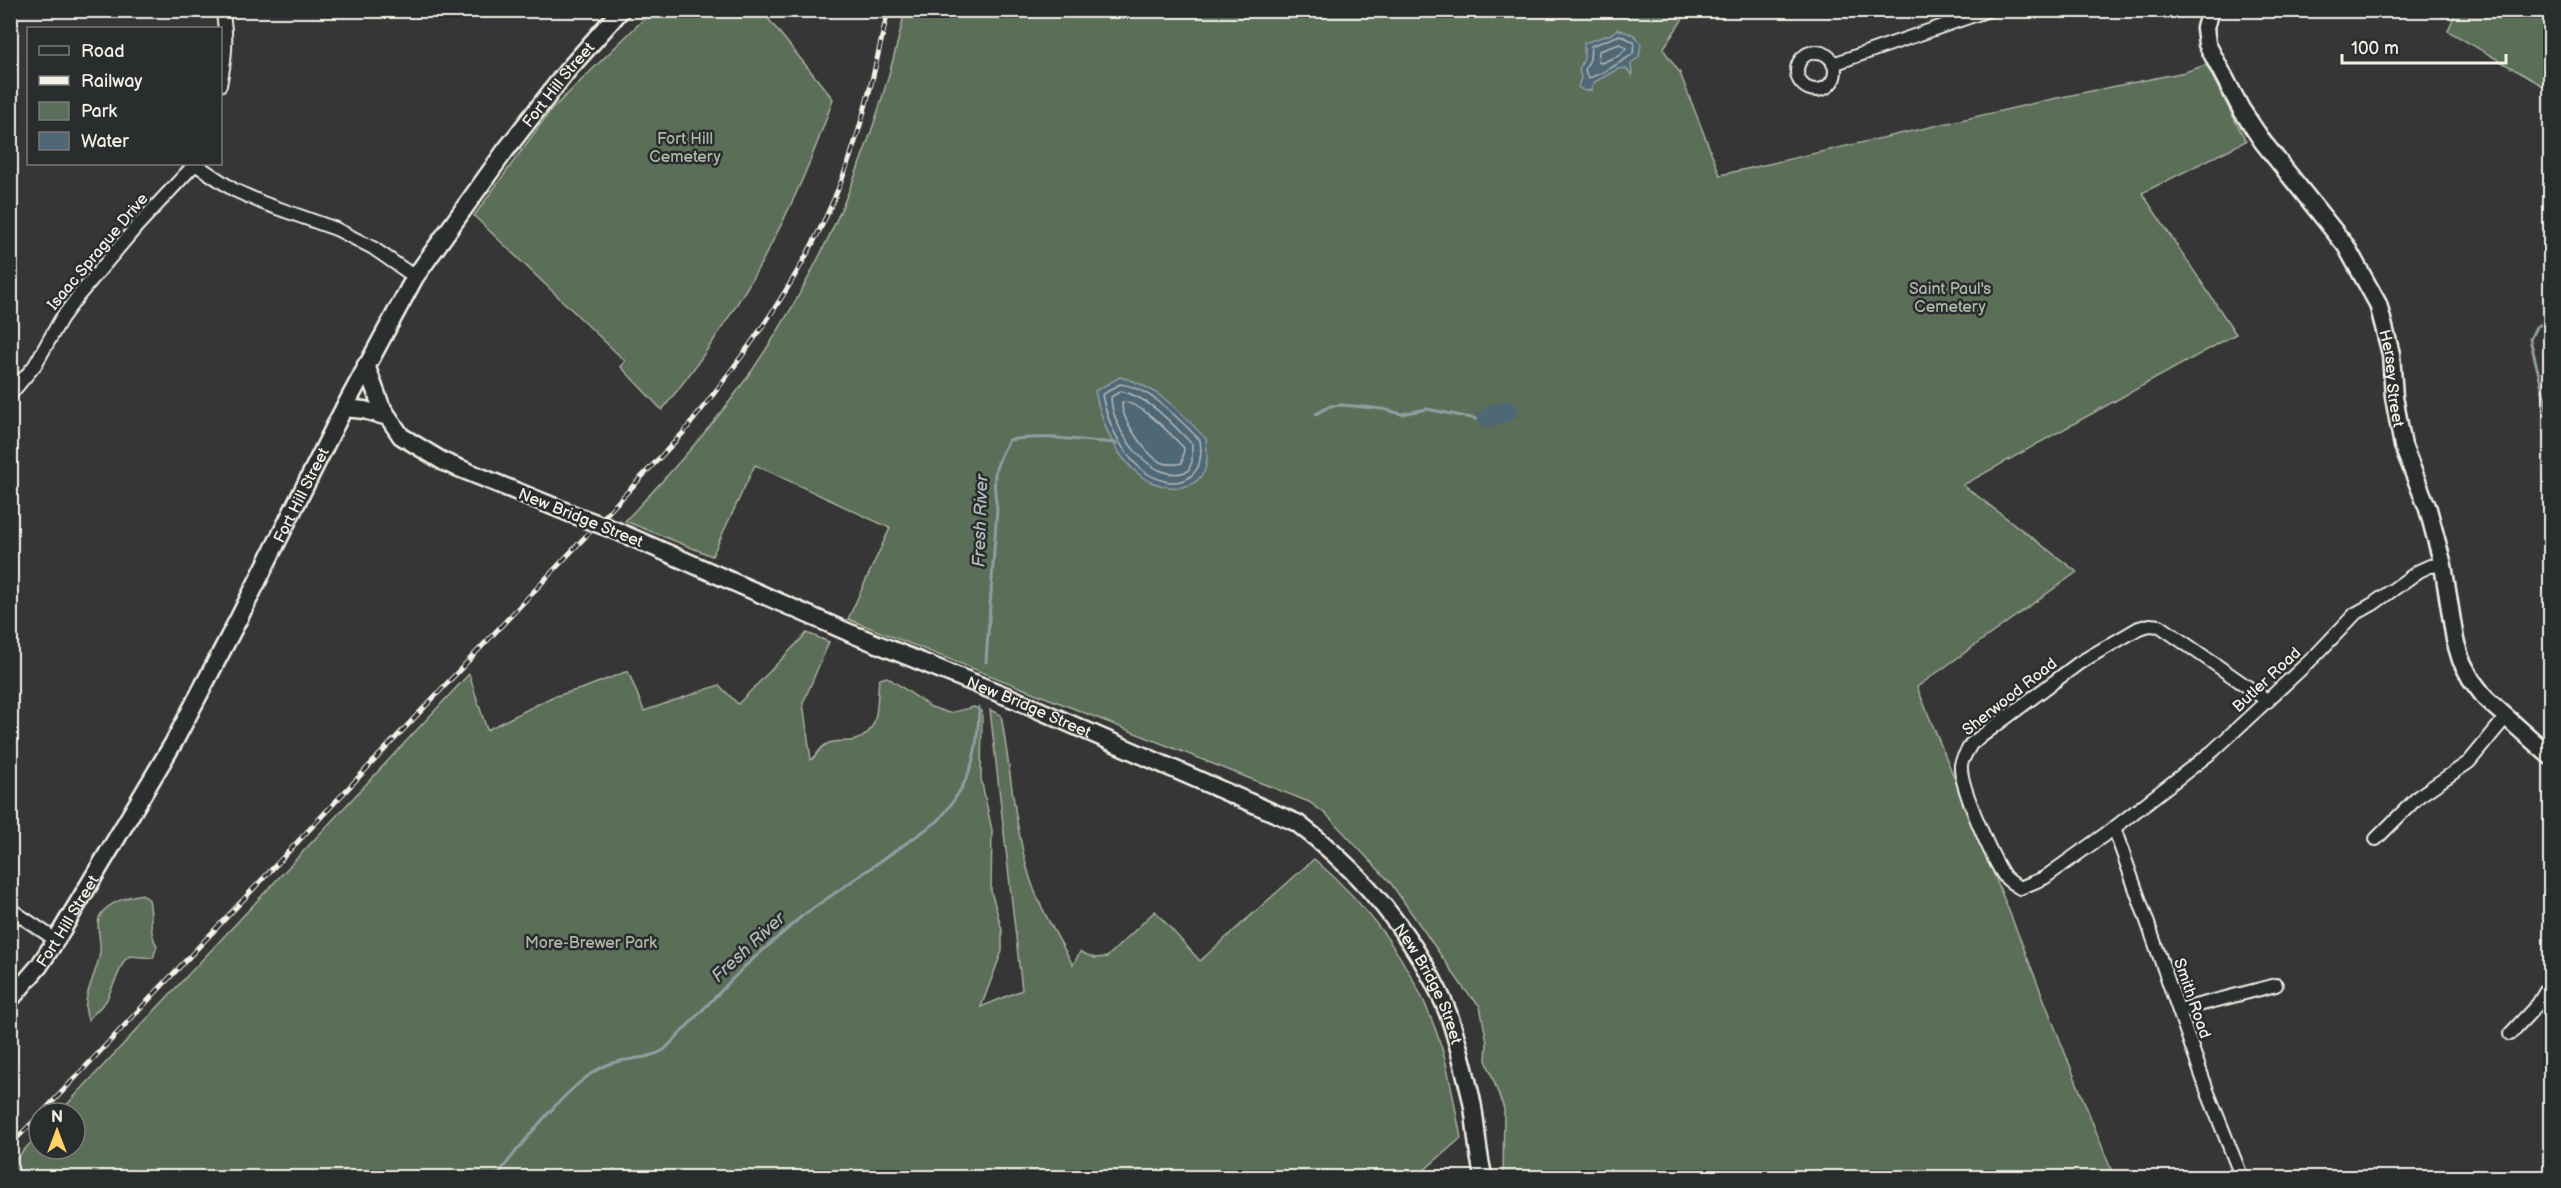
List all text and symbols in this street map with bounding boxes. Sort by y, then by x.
legend [27,27,222,165]
scale bar [2342,27,2506,65]
text: 100 m [2351,38,2399,59]
street label: Fort Hill Street [519,39,599,132]
text: Road [81,41,125,62]
text: Railway [81,71,143,92]
text: Park [81,101,117,122]
park label: Fort Hill Cemetery [649,130,721,167]
text: Water [81,131,129,152]
street label: Isaac Sprague Drive [44,189,153,314]
park label: Saint Paul's Cemetery [1909,280,1991,317]
street label: Hersey Street [2374,328,2407,429]
street label: Fort Hill Street [270,445,334,546]
water label: Fresh River [968,473,993,568]
street label: New Bridge Street [515,485,646,552]
street label: Butler Road [2229,644,2305,717]
street label: Sherwood Road [1959,654,2061,740]
street label: New Bridge Street [964,673,1094,743]
street label: Fort Hill Street [33,872,103,971]
water label: Fresh River [707,907,791,987]
street label: New Bridge Street [1389,920,1465,1046]
park label: More-Brewer Park [525,934,657,953]
street label: Smith Road [2169,956,2214,1041]
north arrow [27,1101,87,1161]
text: N [51,1108,63,1127]

